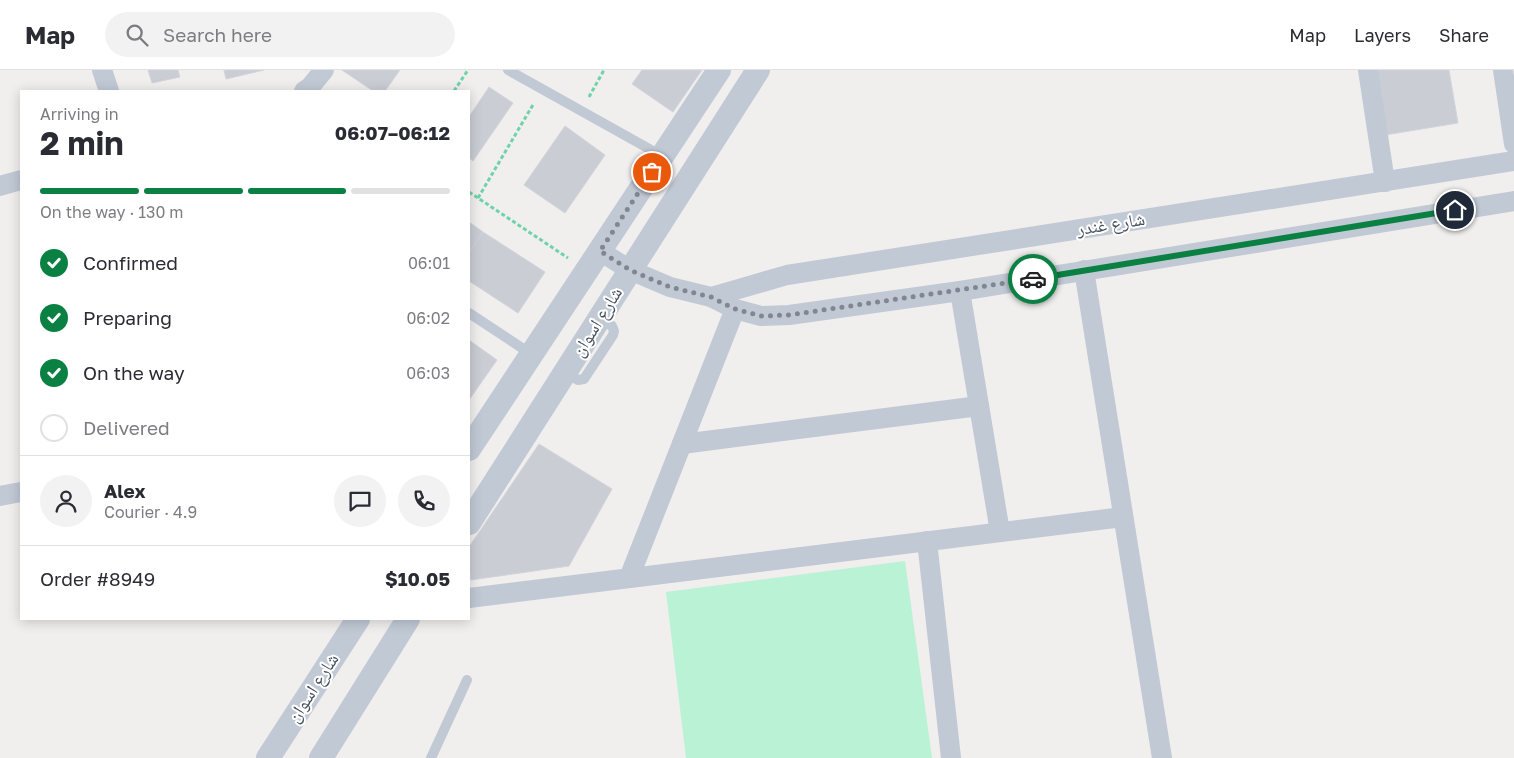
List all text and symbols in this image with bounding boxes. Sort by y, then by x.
search box [105,12,455,57]
text: Map [25,20,75,49]
icon: search [123,21,151,49]
text: Search here [163,23,272,46]
text: Map [1289,24,1326,46]
text: Layers [1354,24,1411,46]
text: Share [1439,24,1489,46]
text: Arriving in [40,104,119,124]
text: 06:07–06:12 [335,121,450,144]
text: 2 min [40,124,124,162]
pin [631,151,673,193]
icon: bag [638,158,666,186]
pin [1434,189,1476,231]
icon: home [1441,196,1469,224]
text: On the way · 130 m [40,202,184,222]
street label: شارع غندر [1074,207,1147,240]
icon: check [40,249,68,277]
text: Confirmed [83,251,178,274]
text: 06:01 [408,253,450,273]
courier [1008,254,1058,304]
icon: car [1019,265,1047,293]
street label: شارع اسوان [566,283,627,361]
icon: check [40,304,68,332]
text: Preparing [83,306,172,329]
text: 06:02 [406,308,450,328]
icon: check [40,359,68,387]
text: On the way [83,361,185,384]
text: 06:03 [406,363,450,383]
text: Delivered [83,416,170,439]
button: person [40,475,92,527]
button: chat [334,475,386,527]
button: phone [398,475,450,527]
text: Alex [104,479,145,502]
text: Courier · 4.9 [104,502,197,522]
text: Order #8949 [40,567,155,590]
text: $10.05 [385,567,450,590]
street label: شارع اسوان [282,649,343,727]

